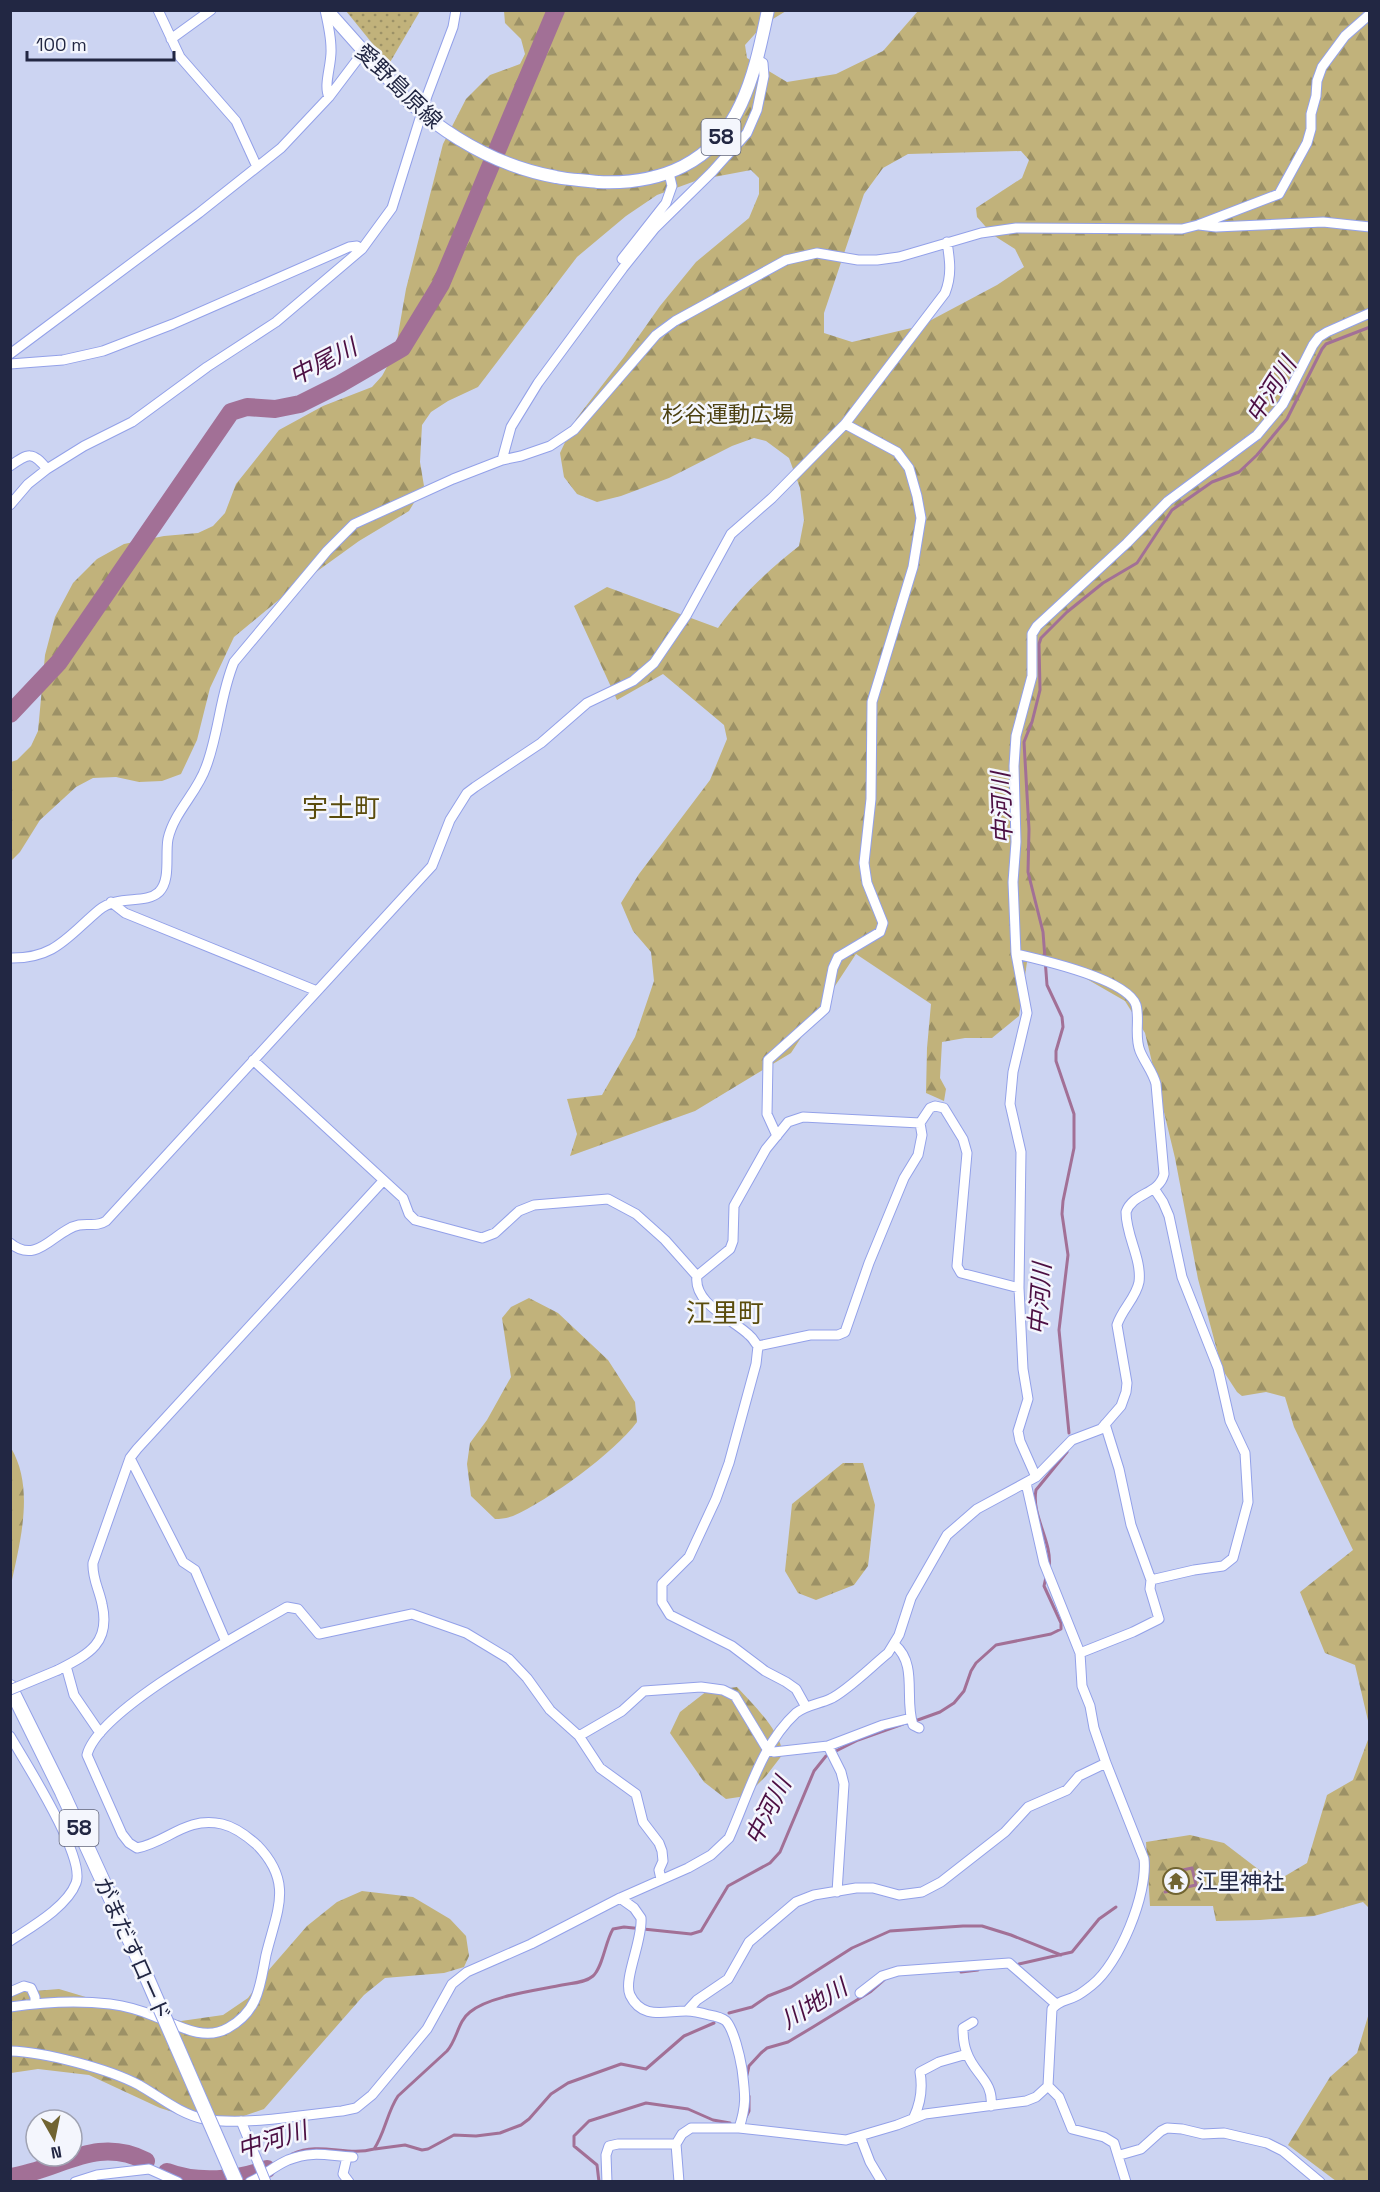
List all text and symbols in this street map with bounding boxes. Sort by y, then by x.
scale bar [27,24,174,62]
text: 100 m [36,33,87,56]
street label: 愛野島原線 [350,38,448,134]
road number: 58 [702,119,740,155]
water label: 中尾川 [284,330,365,392]
water label: 中河川 [1238,348,1304,428]
park label: 杉谷運動広場 [662,400,794,428]
water label: 中河川 [985,769,1018,845]
district label: 宇土町 [302,791,380,825]
water label: 中河川 [1022,1259,1058,1336]
district label: 江里町 [686,1296,764,1330]
water label: 中河川 [737,1769,799,1850]
road number: 58 [60,1810,98,1846]
temple icon: 江里神社 [1161,1866,1191,1896]
place label: 江里神社 [1196,1867,1284,1895]
street label: がまだすロード [89,1873,177,2025]
water label: 川地川 [775,1970,855,2035]
north arrow [24,2108,84,2168]
water label: 中河川 [233,2113,314,2165]
text: N [49,2141,63,2164]

